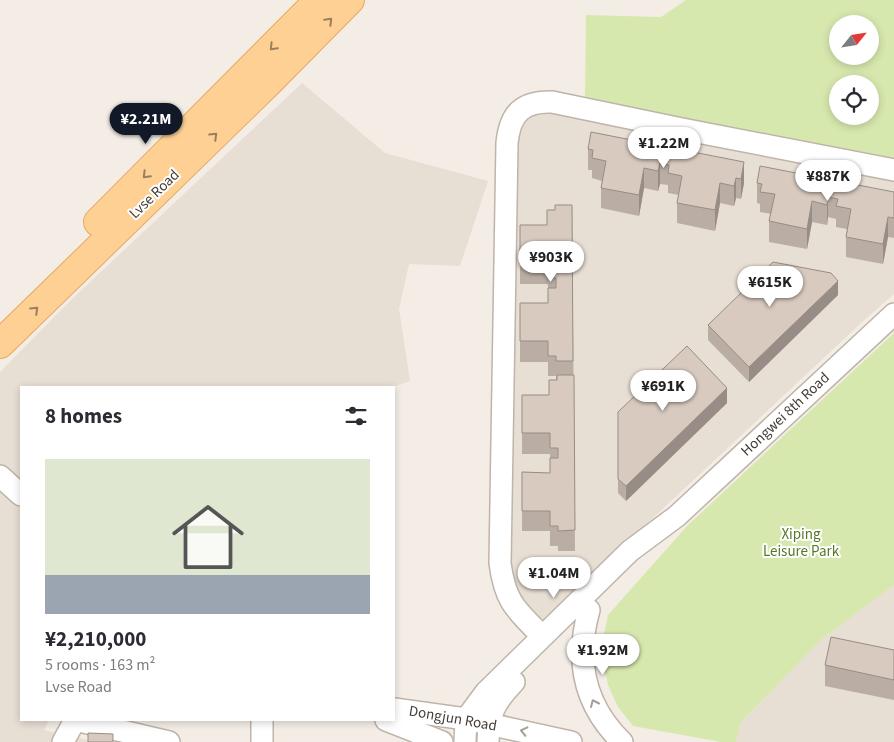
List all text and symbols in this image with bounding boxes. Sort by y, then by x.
north arrow [829,15,879,65]
map controls [829,15,879,125]
one-way arrow [323,18,332,27]
one-way arrow [270,42,279,51]
button: locate [829,75,879,125]
pin: ¥2.21M [105,102,187,145]
text: ¥2.21M [121,108,171,130]
pin: ¥1.22M [623,126,705,169]
text: ¥1.22M [639,132,689,154]
one-way arrow [208,133,217,142]
pin: ¥887K [793,160,863,202]
street label: Lvse Road [125,165,184,224]
text: ¥887K [806,165,850,187]
one-way arrow [143,169,152,178]
pin: ¥903K [516,240,586,283]
text: ¥903K [529,246,573,268]
pin: ¥615K [735,266,805,308]
text: ¥615K [748,271,792,293]
one-way arrow [29,307,38,316]
street label: Hongwei 8th Road [736,368,834,461]
pin: ¥691K [628,370,698,412]
text: ¥691K [641,375,685,397]
text: 8 homes [45,401,122,431]
icon: filters [342,402,370,430]
icon: home [163,492,253,582]
park label: Xiping Leisure Park [763,524,840,562]
pin: ¥1.04M [513,556,595,599]
text: ¥1.04M [529,562,579,584]
text: ¥2,210,000 [45,624,146,654]
pin: ¥1.92M [562,634,644,676]
text: ¥1.92M [578,639,628,661]
text: 5 rooms · 163 m² [45,654,155,676]
text: Lvse Road [45,676,112,698]
one-way arrow [589,699,600,708]
street label: Dongjun Road [407,700,499,737]
one-way arrow [519,726,528,737]

